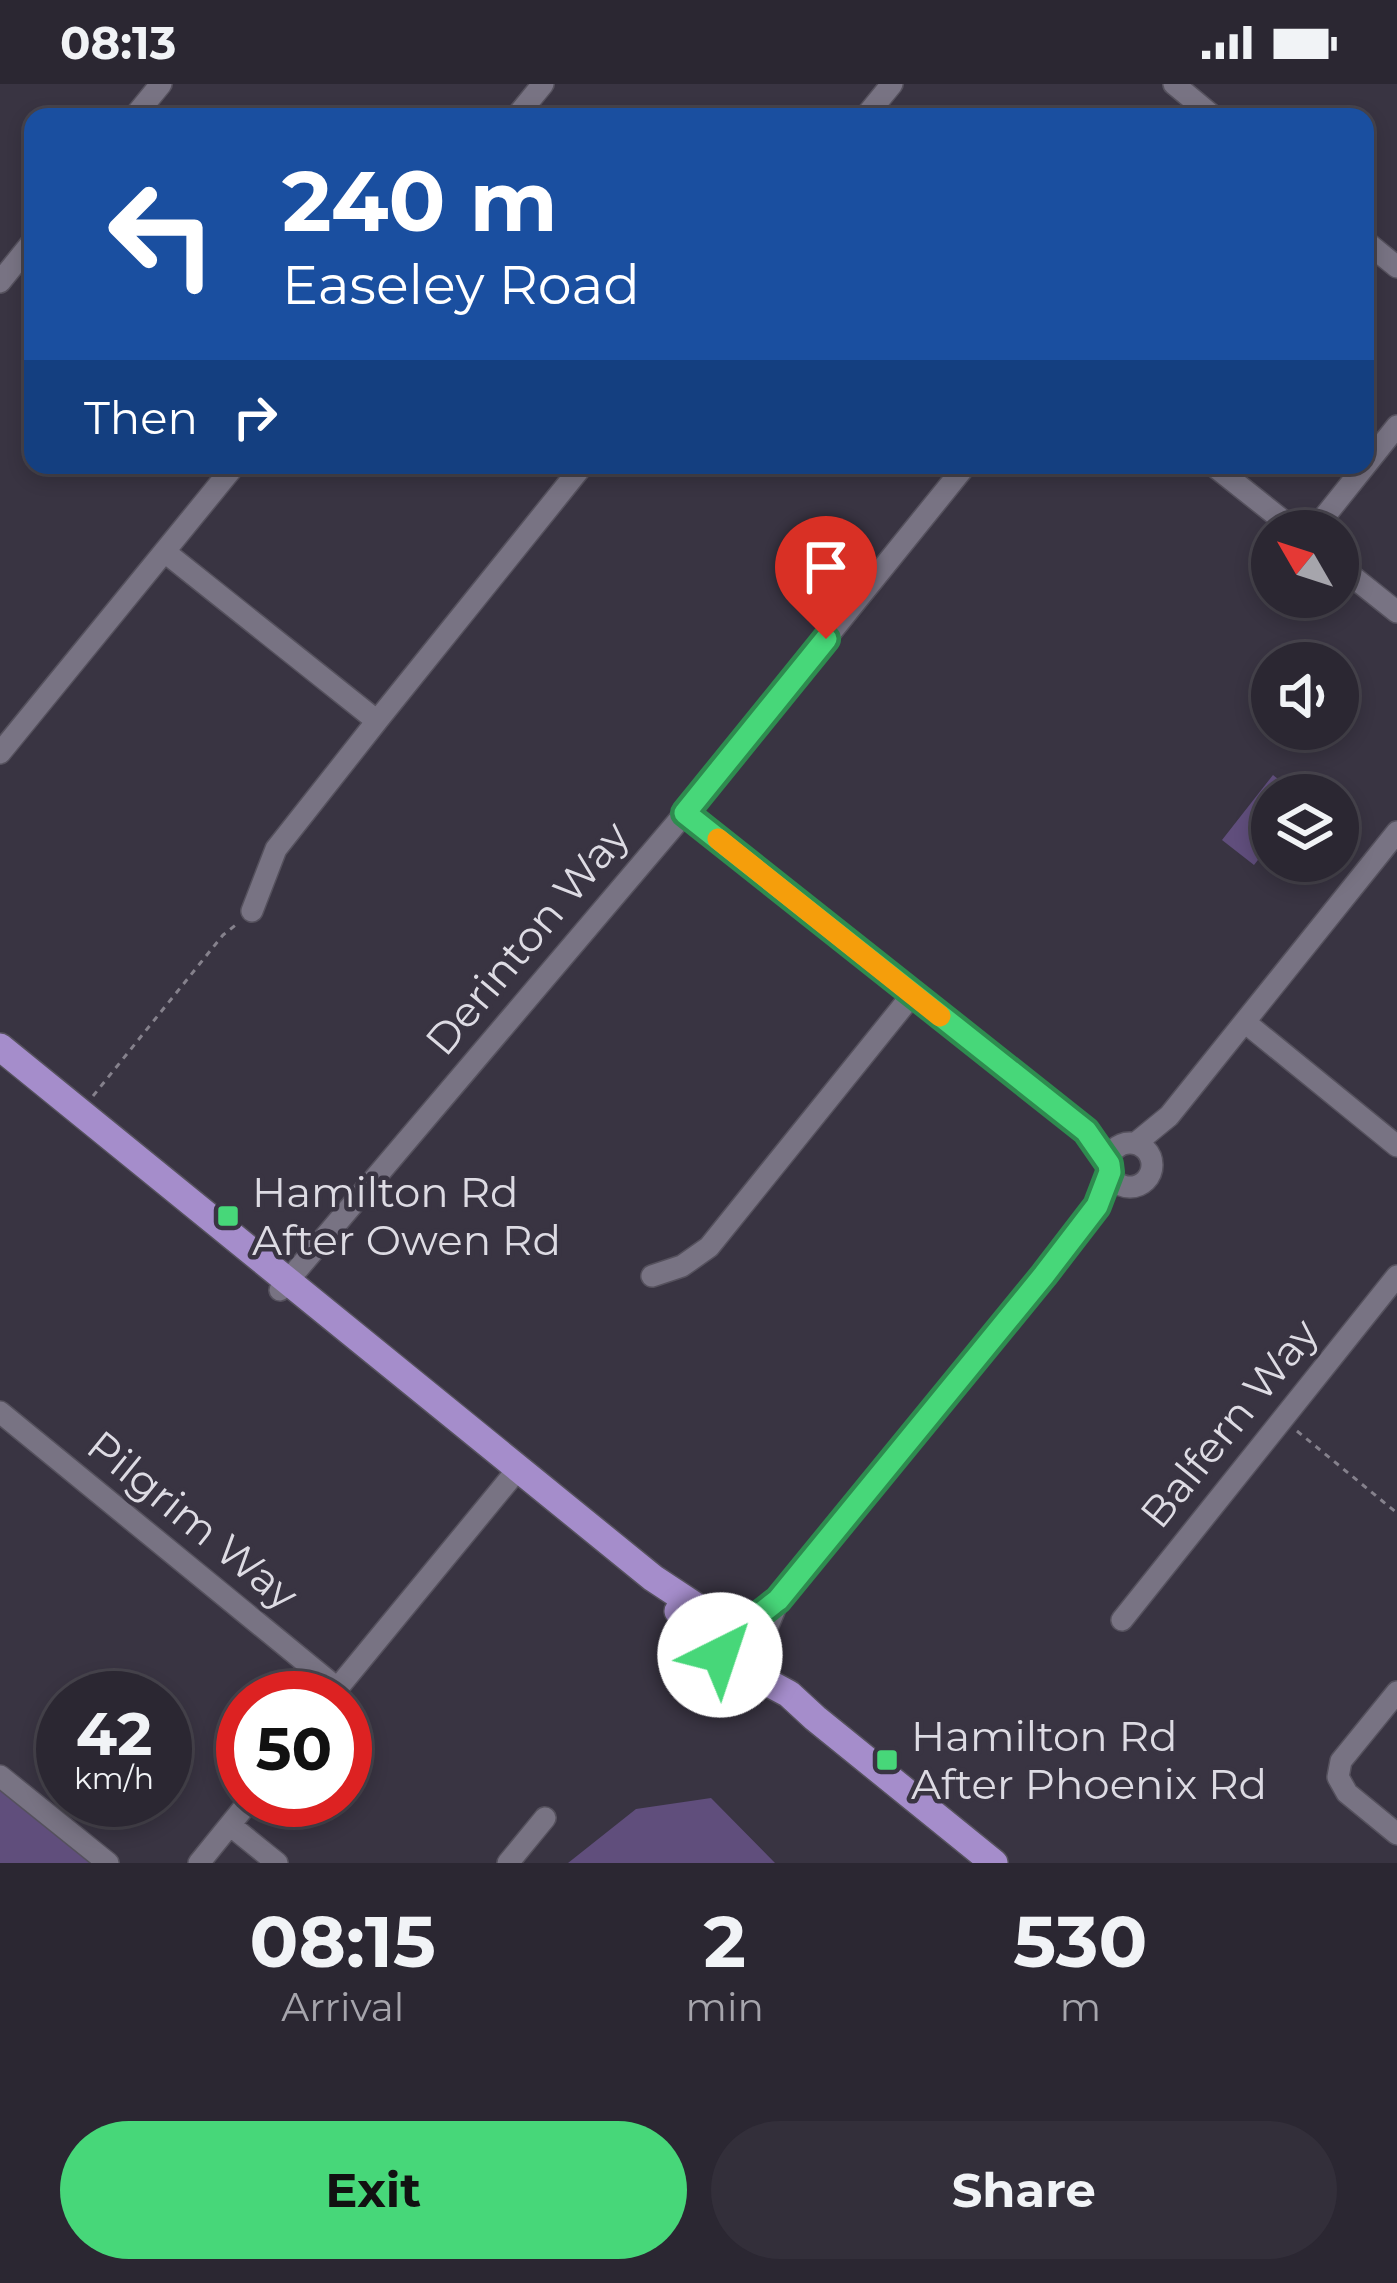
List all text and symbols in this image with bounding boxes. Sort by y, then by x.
text: 08:13 [60,15,176,70]
text: 240 m [282,150,558,252]
icon: left [84,156,240,312]
text: Easeley Road [282,252,640,318]
icon: right [222,384,288,450]
text: Then [84,390,198,445]
north arrow [1251,510,1359,618]
map controls [1251,510,1359,882]
pin [775,516,877,639]
icon: arrive [793,534,859,600]
button: sound [1251,642,1359,750]
button: layers [1251,774,1359,882]
street label: Derinton Way [414,810,640,1066]
place label: Hamilton Rd After Owen Rd [252,1166,561,1266]
marker: Hamilton Rd After Owen Rd [215,1203,241,1229]
street label: Balfern Way [1129,1308,1329,1538]
street label: Pilgrim Way [77,1419,309,1621]
position arrow [657,1592,783,1718]
speed limit sign: 50 [216,1671,372,1827]
text: 42 [76,1697,152,1770]
place label: Hamilton Rd After Phoenix Rd [911,1710,1267,1810]
marker: Hamilton Rd After Phoenix Rd [874,1747,900,1773]
text: km/h [74,1760,154,1797]
text: 08:15 [250,1897,436,1985]
text: 2 [703,1897,746,1985]
text: 530 [1013,1897,1147,1985]
text: Arrival [281,1983,404,2031]
text: min [686,1983,764,2031]
text: m [1060,1983,1101,2031]
button: Exit [60,2121,687,2259]
button: Share [711,2121,1337,2259]

